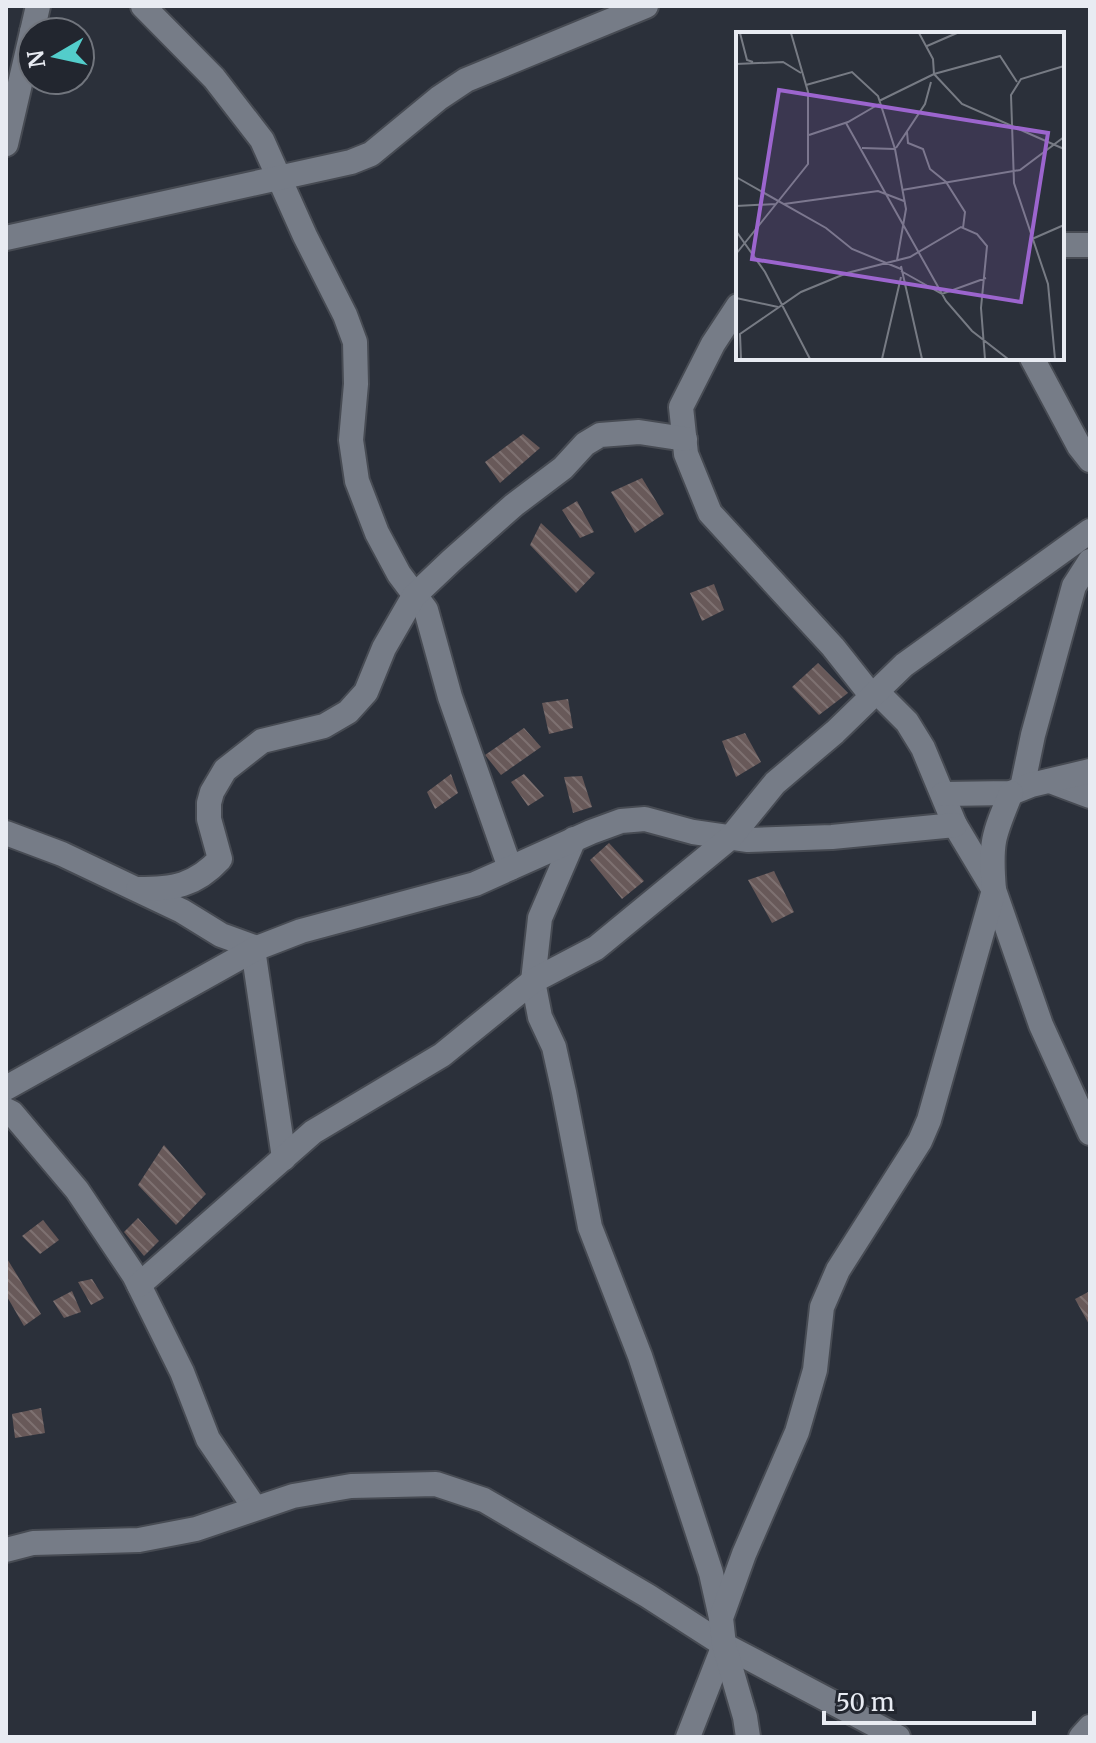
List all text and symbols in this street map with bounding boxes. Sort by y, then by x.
north arrow [16,16,96,96]
inset map [736,32,1064,360]
text: N [21,48,51,70]
scale bar [824,1675,1034,1725]
text: 50 m [836,1687,895,1718]

